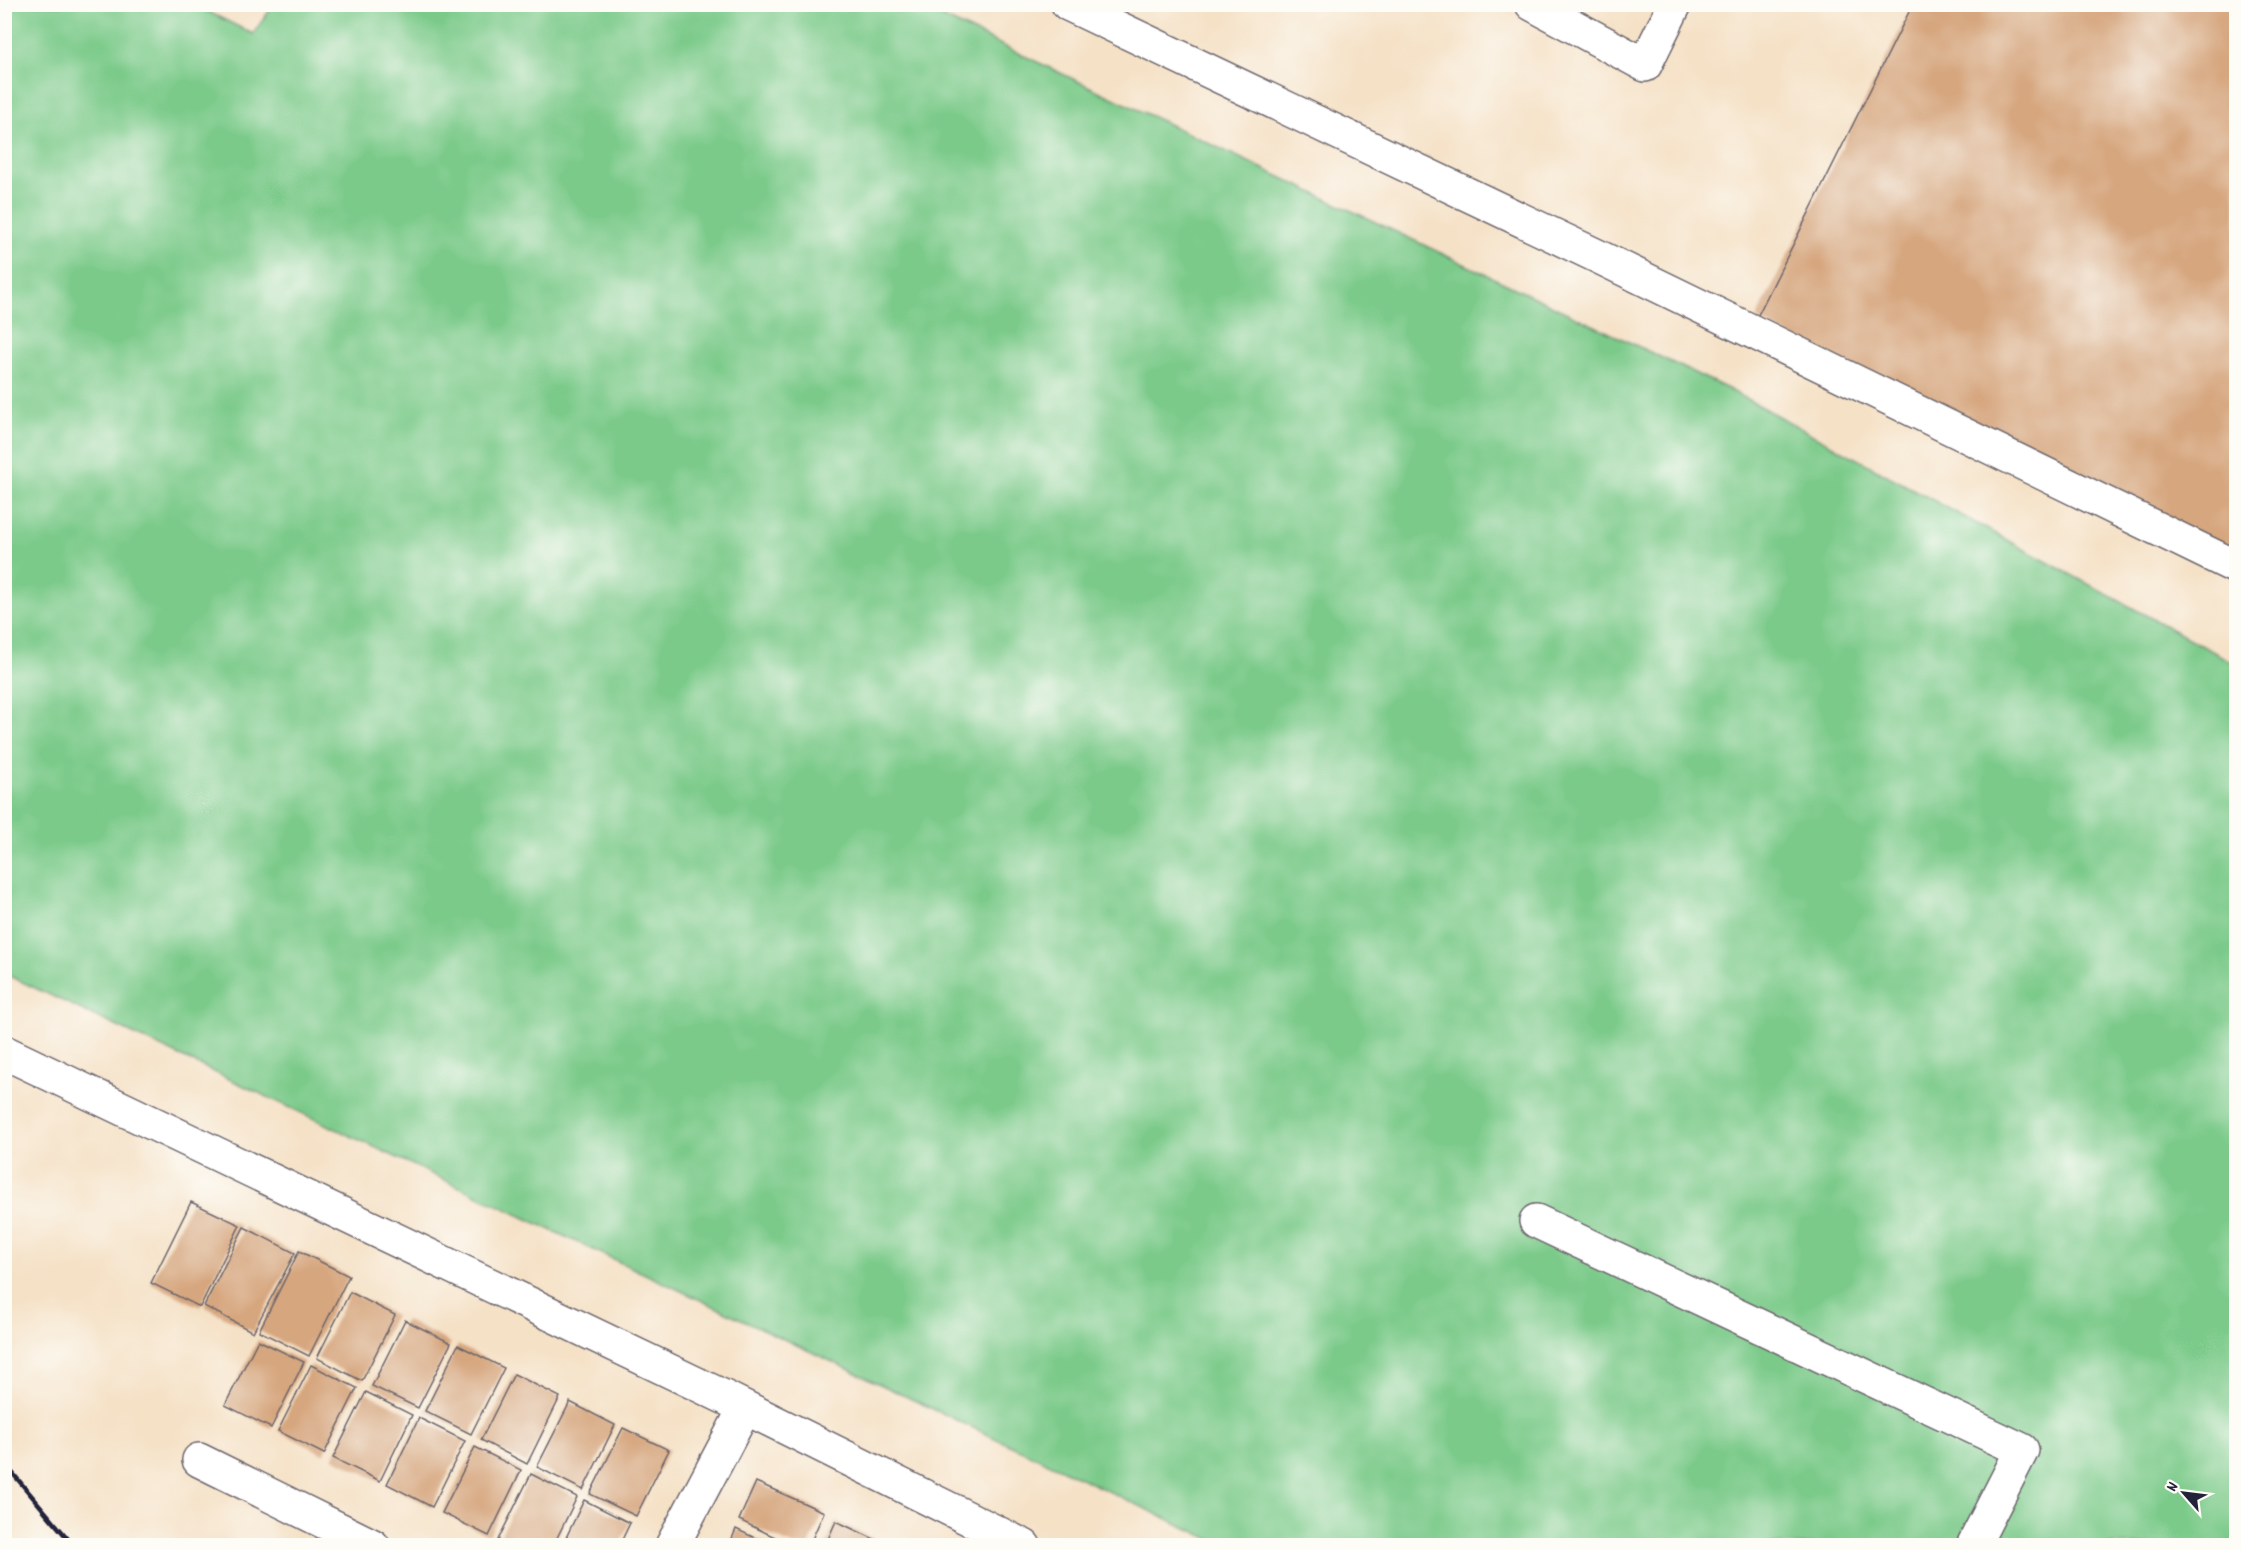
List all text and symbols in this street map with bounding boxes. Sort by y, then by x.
north arrow [2154,1463,2214,1523]
text: N [2161,1478,2185,1496]

